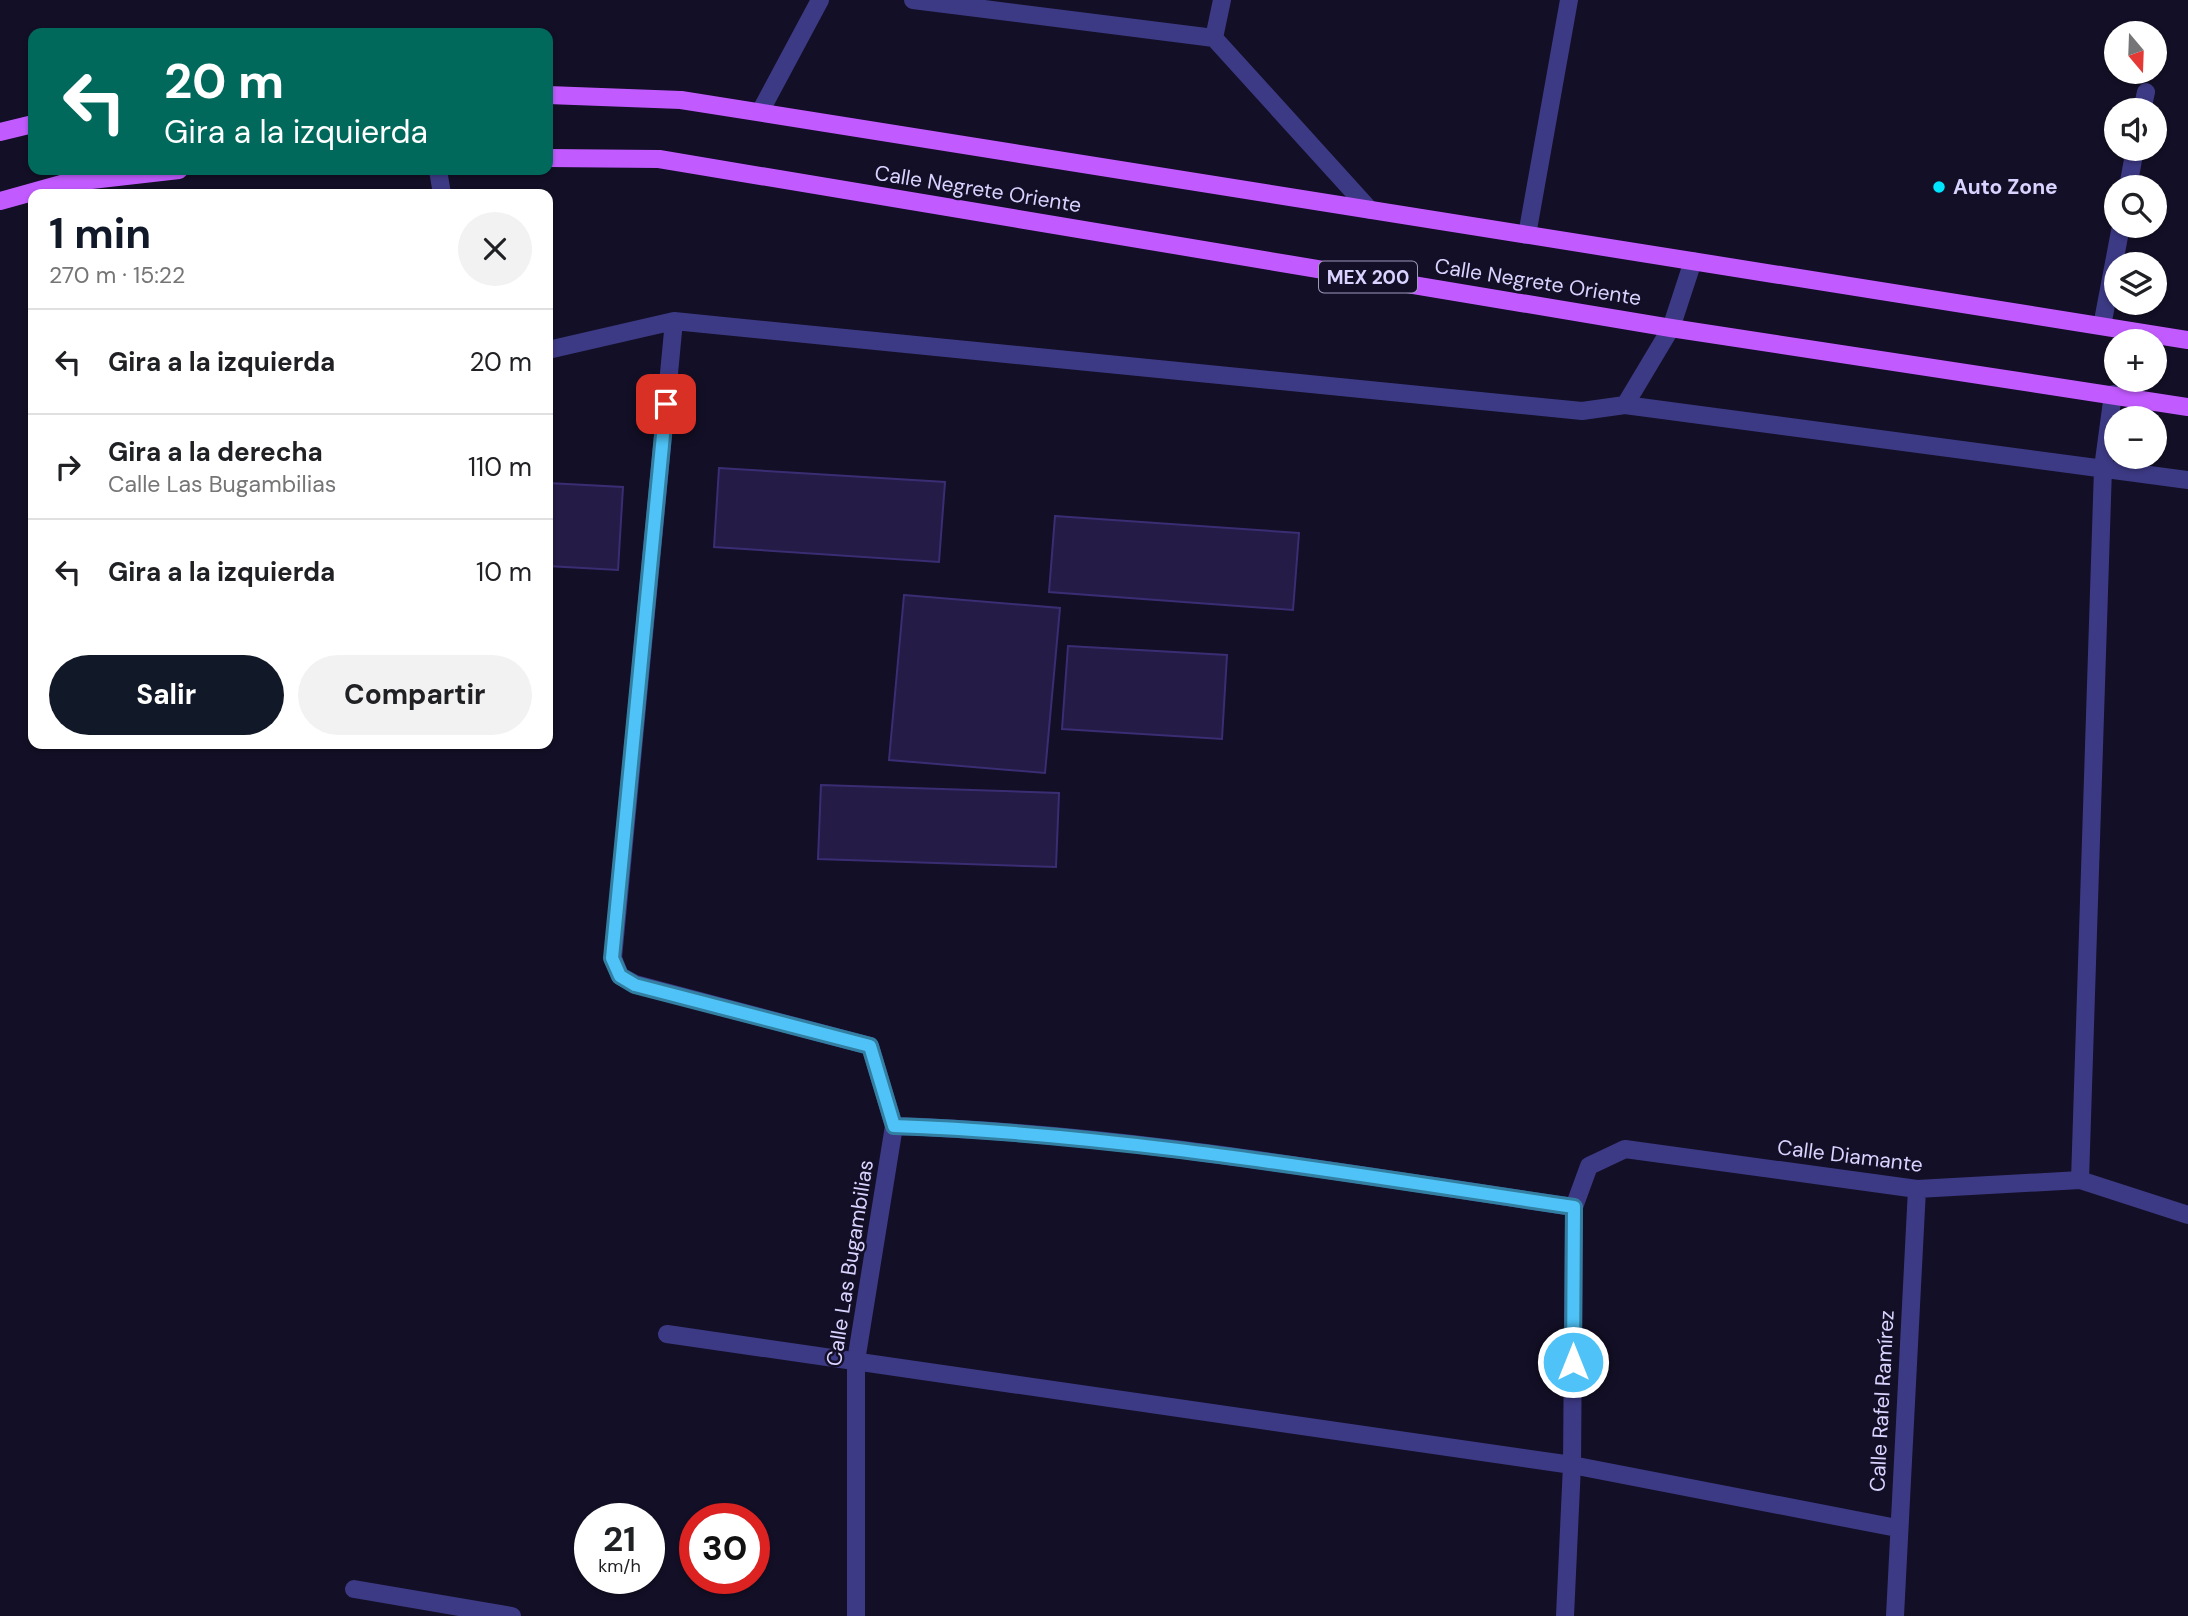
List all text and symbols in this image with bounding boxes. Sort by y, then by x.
north arrow [2104,21,2166,84]
map controls [2104,21,2167,469]
text: 20 m [164,49,284,113]
icon: left [49,56,140,147]
button: sound [2104,98,2167,161]
text: Gira a la izquierda [164,111,428,153]
street label: Calle Negrete Oriente [873,159,1083,219]
place label: Auto Zone [1953,173,2058,201]
button: search [2104,175,2167,238]
marker: Auto Zone [1931,179,1947,195]
text: 1 min [49,206,151,261]
button: close [458,212,532,286]
street label: Calle Negrete Oriente [1433,252,1643,312]
button: layers [2104,252,2167,315]
text: 270 m · 15:22 [49,260,185,290]
road number: MEX 200 [1319,262,1417,292]
button: + [2104,329,2167,392]
icon: left [49,343,87,381]
text: Gira a la izquierda [108,345,335,379]
text: 20 m [469,345,532,379]
pin [636,374,696,434]
icon: arrive [647,385,685,423]
button: − [2104,406,2167,469]
text: Gira a la derecha [108,435,323,469]
icon: right [49,448,87,486]
text: 110 m [468,450,532,484]
text: Calle Las Bugambilias [108,469,336,499]
icon: left [49,553,87,591]
text: Gira a la izquierda [108,555,335,589]
text: 10 m [476,555,532,589]
button: Salir [49,655,284,735]
button: Compartir [298,655,532,735]
street label: Calle Diamante [1776,1133,1924,1179]
street label: Calle Las Bugambilias [820,1158,880,1368]
street label: Calle Rafel Ramírez [1863,1309,1901,1493]
position arrow [1536,1325,1610,1399]
speed limit sign: 30 [679,1503,770,1594]
text: 21 [603,1516,636,1562]
text: km/h [598,1554,641,1578]

